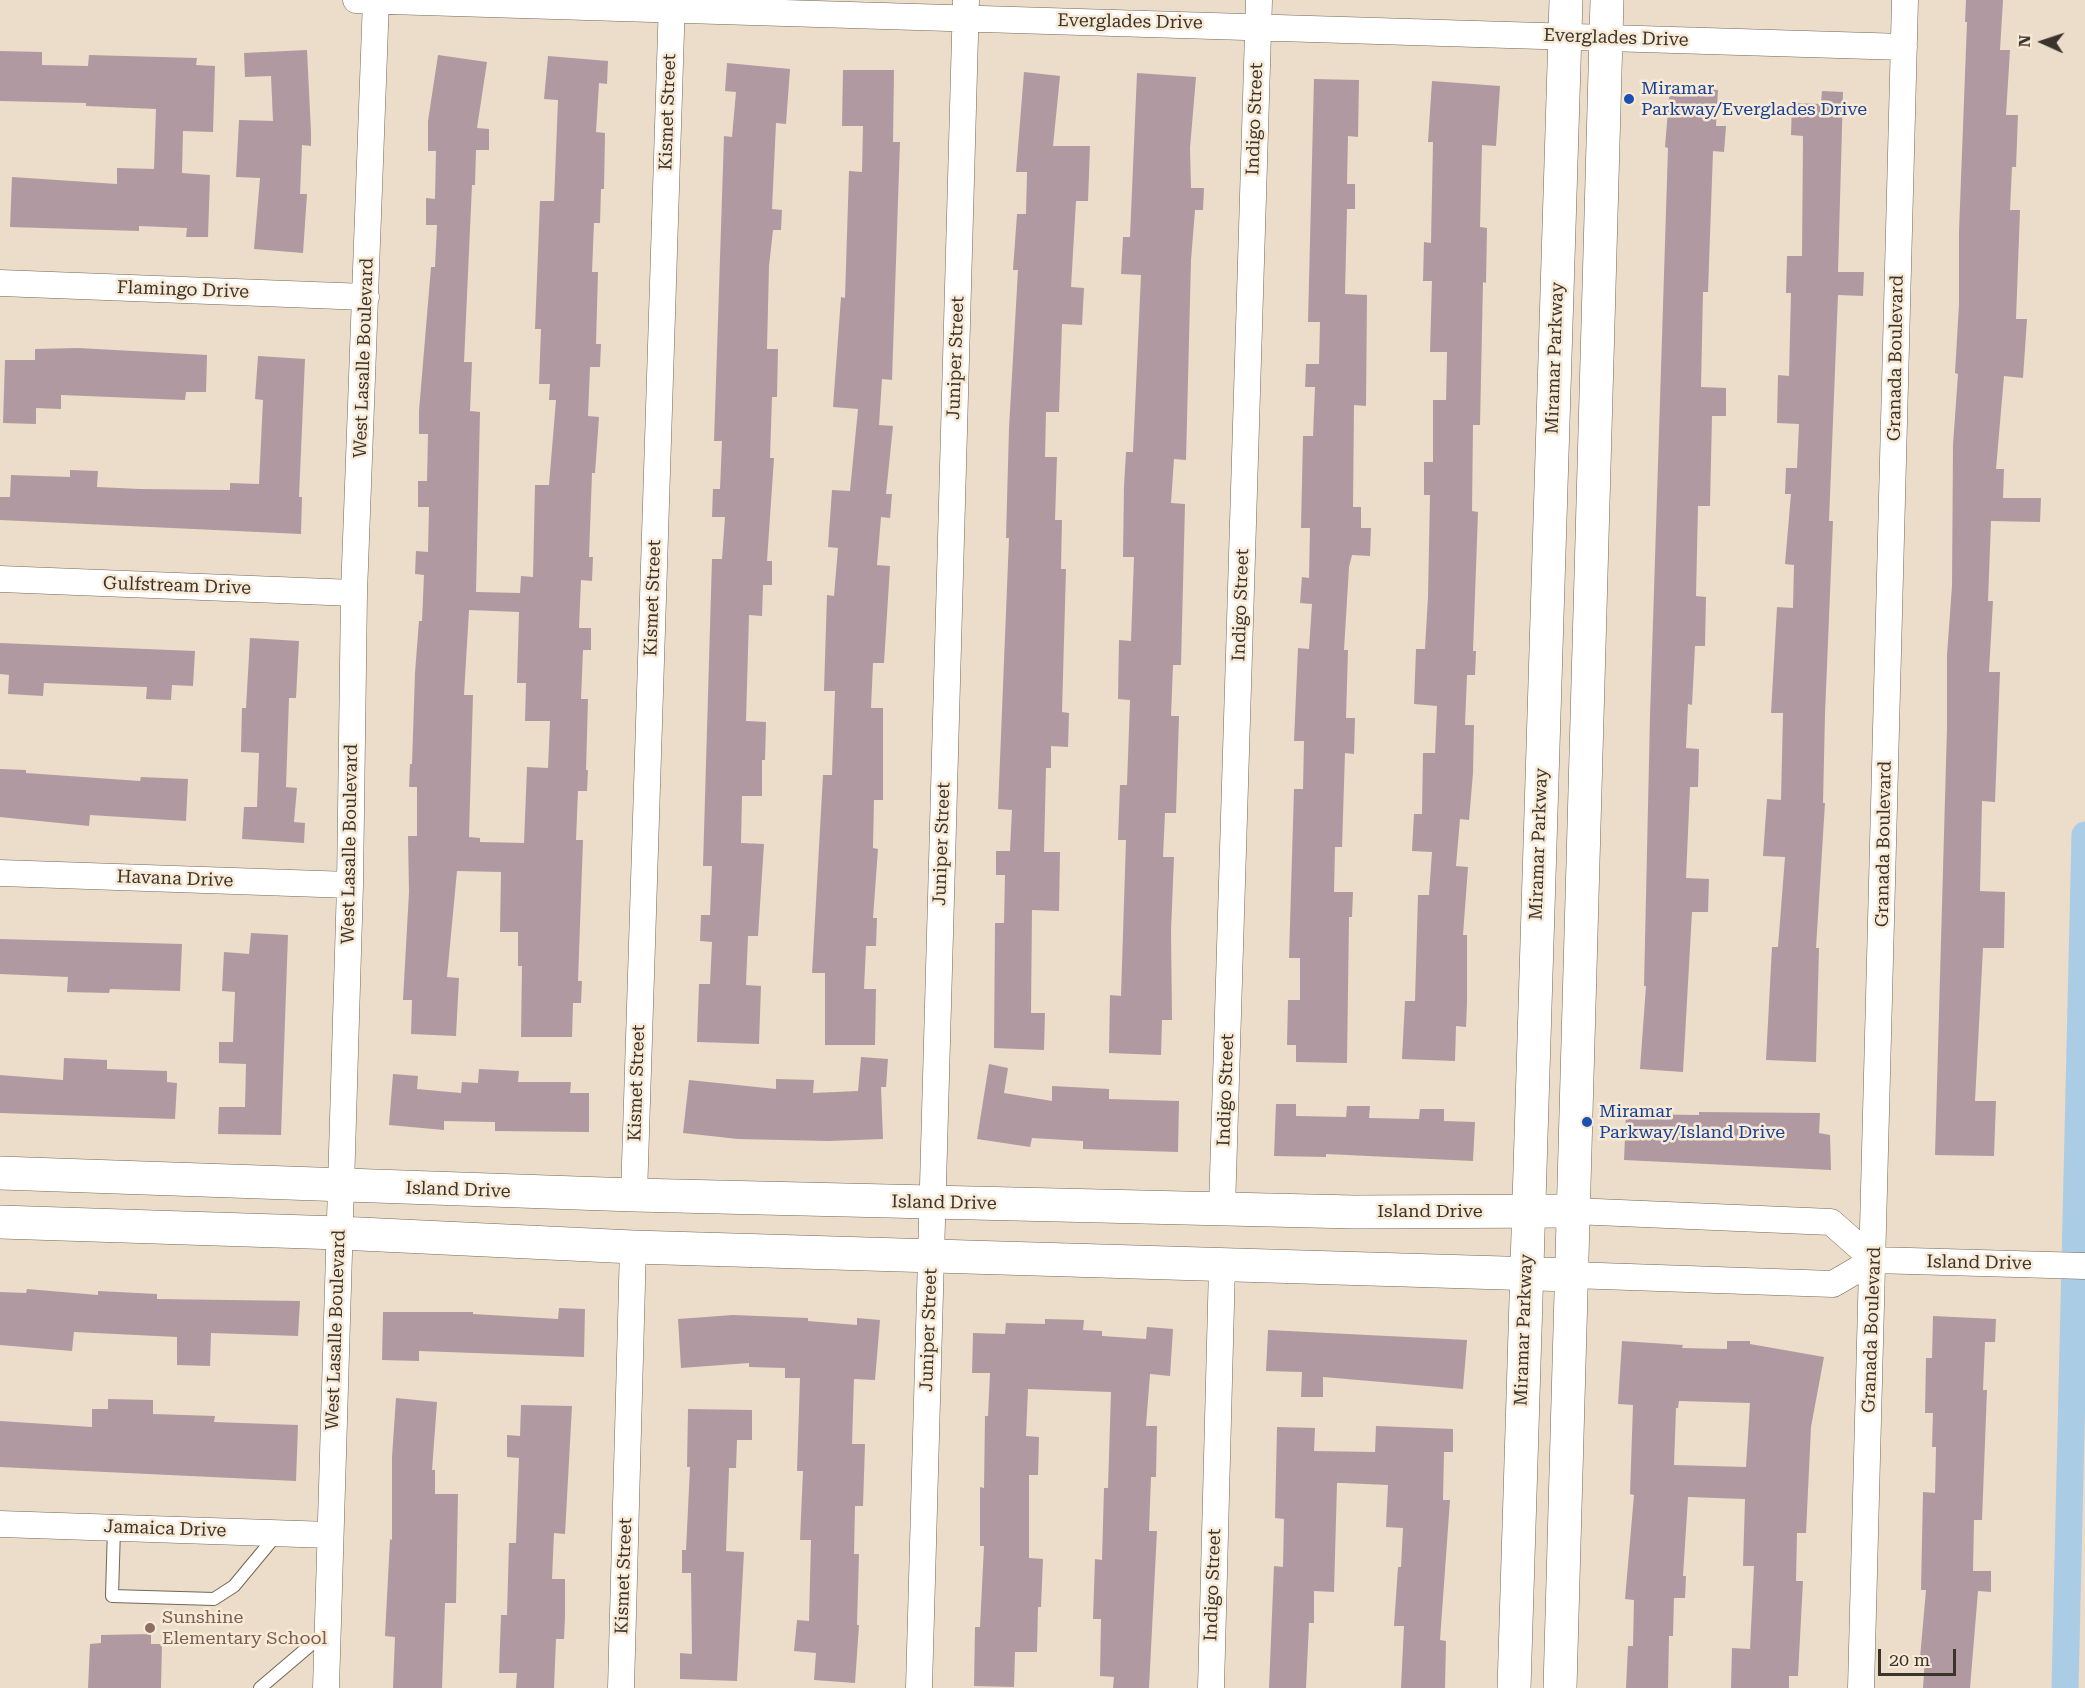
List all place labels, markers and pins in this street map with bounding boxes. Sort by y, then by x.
place label: Miramar Parkway/Everglades Drive [1641,78,1867,121]
marker: Miramar Parkway/Everglades Drive [1622,92,1636,106]
place label: Miramar Parkway/Island Drive [1599,1101,1785,1144]
marker: Miramar Parkway/Island Drive [1580,1115,1594,1129]
place label: Sunshine Elementary School [162,1607,327,1650]
marker: Sunshine Elementary School [143,1621,157,1635]

